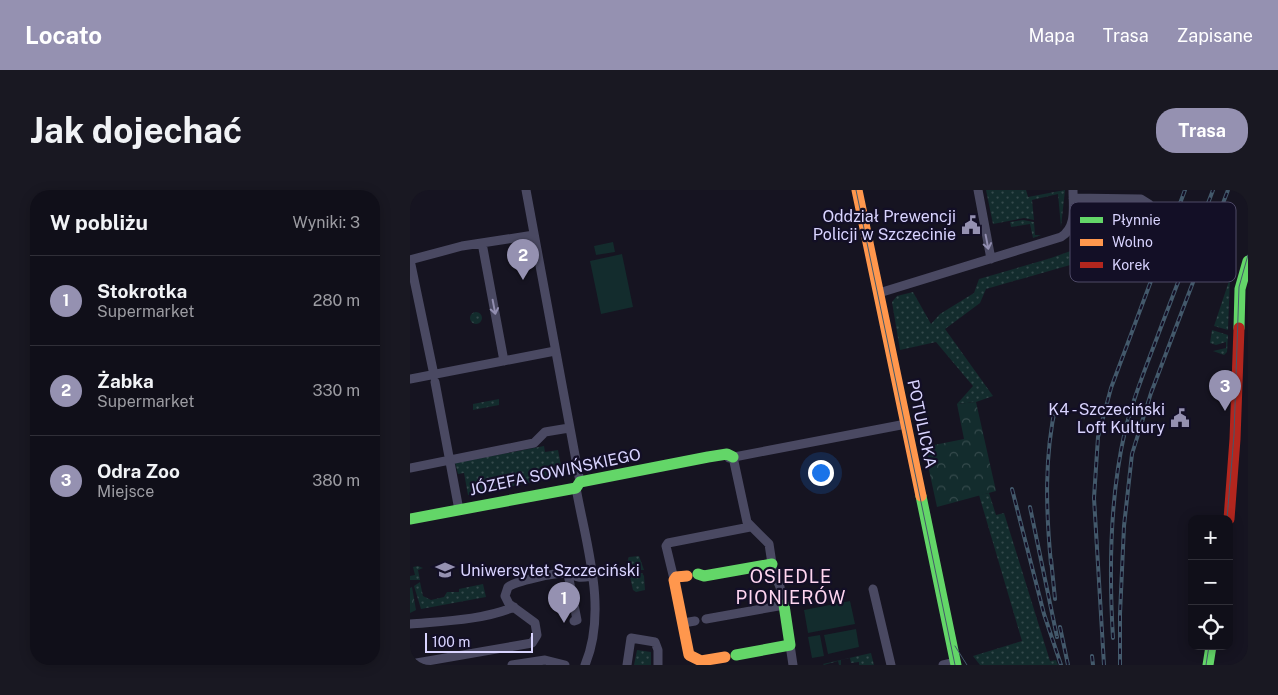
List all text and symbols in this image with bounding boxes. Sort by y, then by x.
text: Locato [25,21,102,49]
text: Mapa [1028,25,1075,46]
text: Trasa [1103,25,1149,46]
text: Zapisane [1177,25,1253,46]
button: Trasa [1156,108,1248,153]
text: Jak dojechać [30,110,242,151]
legend [1070,202,1236,282]
place label: Oddział Prewencji Policji w Szczecinie [813,207,956,244]
text: W pobliżu [50,210,148,235]
text: Płynnie [1112,212,1161,228]
text: Wyniki: 3 [292,213,360,232]
public building icon: Oddział Prewencji Policji w Szczecinie [960,214,982,236]
one-way arrow [983,233,993,249]
text: Wolno [1112,234,1153,250]
pin: 2 [507,239,539,280]
text: Korek [1112,257,1150,273]
text: Stokrotka [97,280,187,302]
text: 1 [63,291,69,310]
text: 280 m [313,291,360,310]
one-way arrow [490,299,499,315]
text: Supermarket [97,302,194,321]
text: Żabka [97,370,154,392]
pin: 3 [1209,370,1241,411]
street label: POTULICKA [903,378,941,470]
text: 2 [61,381,71,400]
text: 330 m [313,381,360,400]
text: Supermarket [97,392,194,411]
place label: K4 - Szczeciński Loft Kultury [1048,400,1165,437]
public building icon: K4 - Szczeciński Loft Kultury [1169,407,1191,429]
street label: JÓZEFA SOWIŃSKIEGO [467,444,642,499]
text: Odra Zoo [97,460,180,482]
your location [808,460,834,486]
text: 3 [61,471,71,490]
text: 380 m [312,471,360,490]
text: Miejsce [97,482,154,501]
map controls [1188,515,1233,650]
button: + [1188,515,1233,560]
school or university icon: Uniwersytet Szczeciński [434,559,456,581]
button: − [1188,560,1233,605]
place label: Uniwersytet Szczeciński [460,561,640,580]
district label: OSIEDLE PIONIERÓW [736,566,846,608]
pin: 1 [548,582,580,623]
button: locate [1188,605,1233,650]
scale bar [425,630,532,653]
text: 100 m [432,634,470,650]

